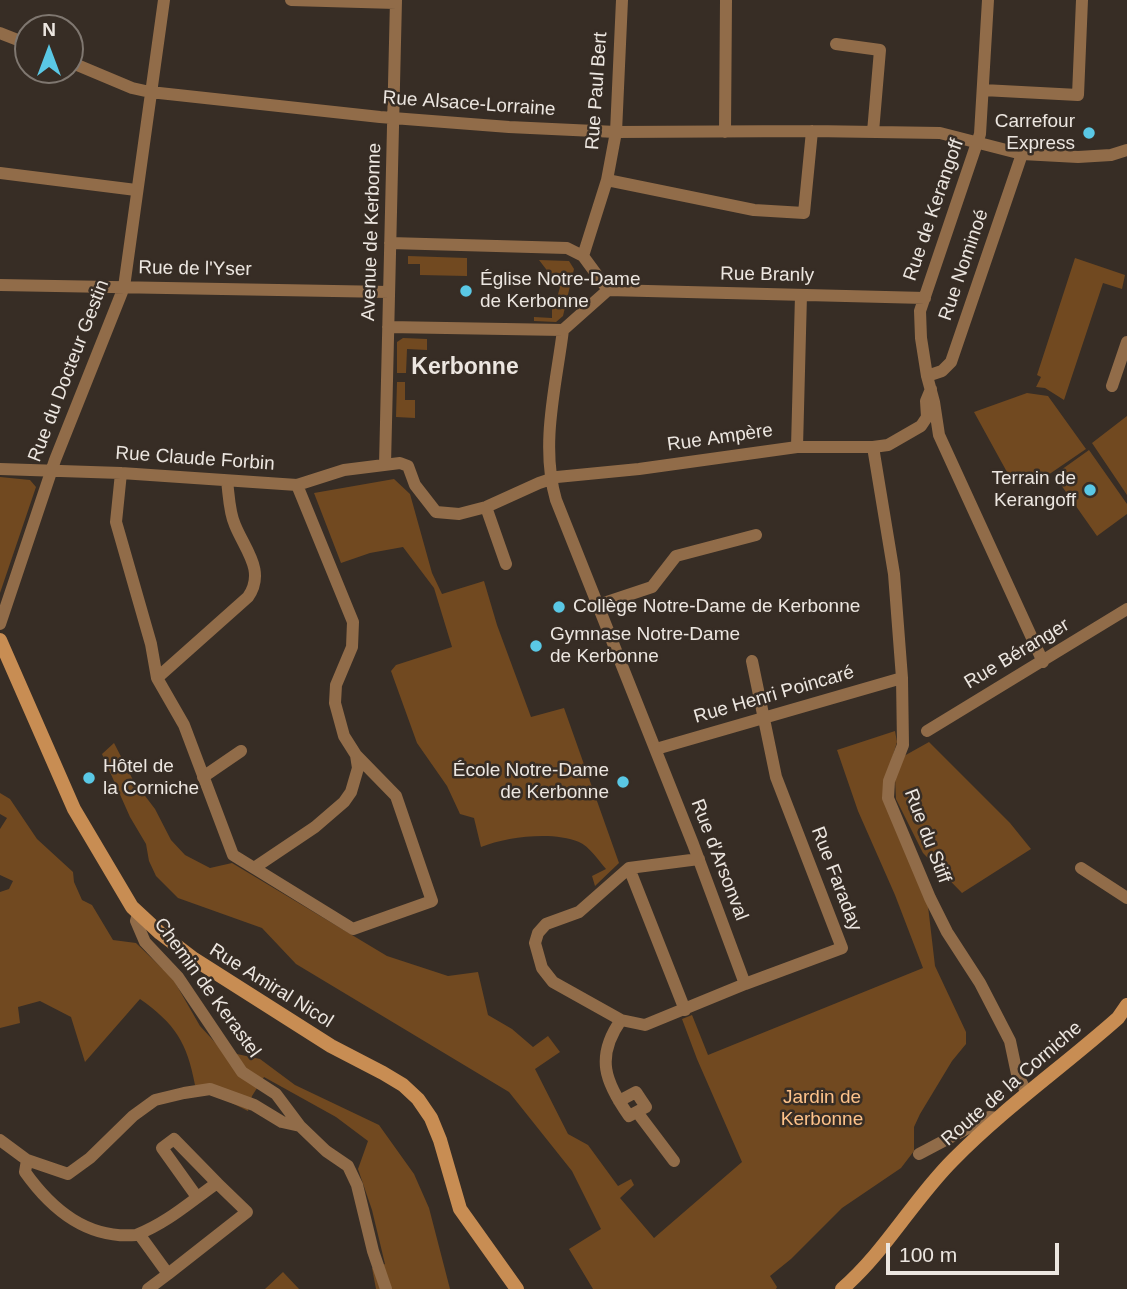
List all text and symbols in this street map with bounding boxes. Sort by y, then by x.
north arrow [14,14,84,84]
text: N [42,19,56,40]
street label: Rue Paul Bert [582,31,612,151]
street label: Rue Alsace-Lorraine [382,87,556,121]
place label: Carrefour Express [995,111,1075,155]
marker: Carrefour Express [1081,125,1097,141]
street label: Rue de Kerangoff [899,136,969,284]
street label: Avenue de Kerbonne [357,143,387,321]
street label: Rue Nominoé [934,206,994,324]
street label: Rue de l'Yser [138,257,252,281]
street label: Rue Branly [720,263,814,287]
place label: Église Notre-Dame de Kerbonne [480,269,640,313]
street label: Rue du Docteur Gestin [24,277,114,465]
marker: Église Notre-Dame de Kerbonne [458,283,474,299]
district label: Kerbonne [411,354,519,382]
street label: Rue Ampère [666,419,774,457]
street label: Rue Claude Forbin [115,442,275,476]
place label: Terrain de Kerangoff [992,468,1076,512]
marker: Terrain de Kerangoff [1082,482,1098,498]
place label: Collège Notre-Dame de Kerbonne [573,596,860,618]
marker: Collège Notre-Dame de Kerbonne [551,599,567,615]
street label: Rue Béranger [960,614,1074,694]
place label: Gymnase Notre-Dame de Kerbonne [550,624,740,668]
marker: Gymnase Notre-Dame de Kerbonne [528,638,544,654]
street label: Rue Henri Poincaré [691,661,857,729]
place label: Hôtel de la Corniche [103,756,199,800]
place label: École Notre-Dame de Kerbonne [453,760,609,804]
marker: Hôtel de la Corniche [81,770,97,786]
marker: École Notre-Dame de Kerbonne [615,774,631,790]
street label: Rue du Stiff [899,786,955,886]
street label: Rue d'Arsonval [685,796,753,924]
street label: Rue Faraday [806,824,866,934]
street label: Chemin de Kerastel [149,914,265,1062]
street label: Rue Amiral Nicol [205,939,337,1033]
street label: Route de la Corniche [937,1017,1087,1151]
park label: Jardin de Kerbonne [781,1087,863,1131]
scale bar [889,1230,1062,1274]
text: 100 m [899,1243,957,1266]

